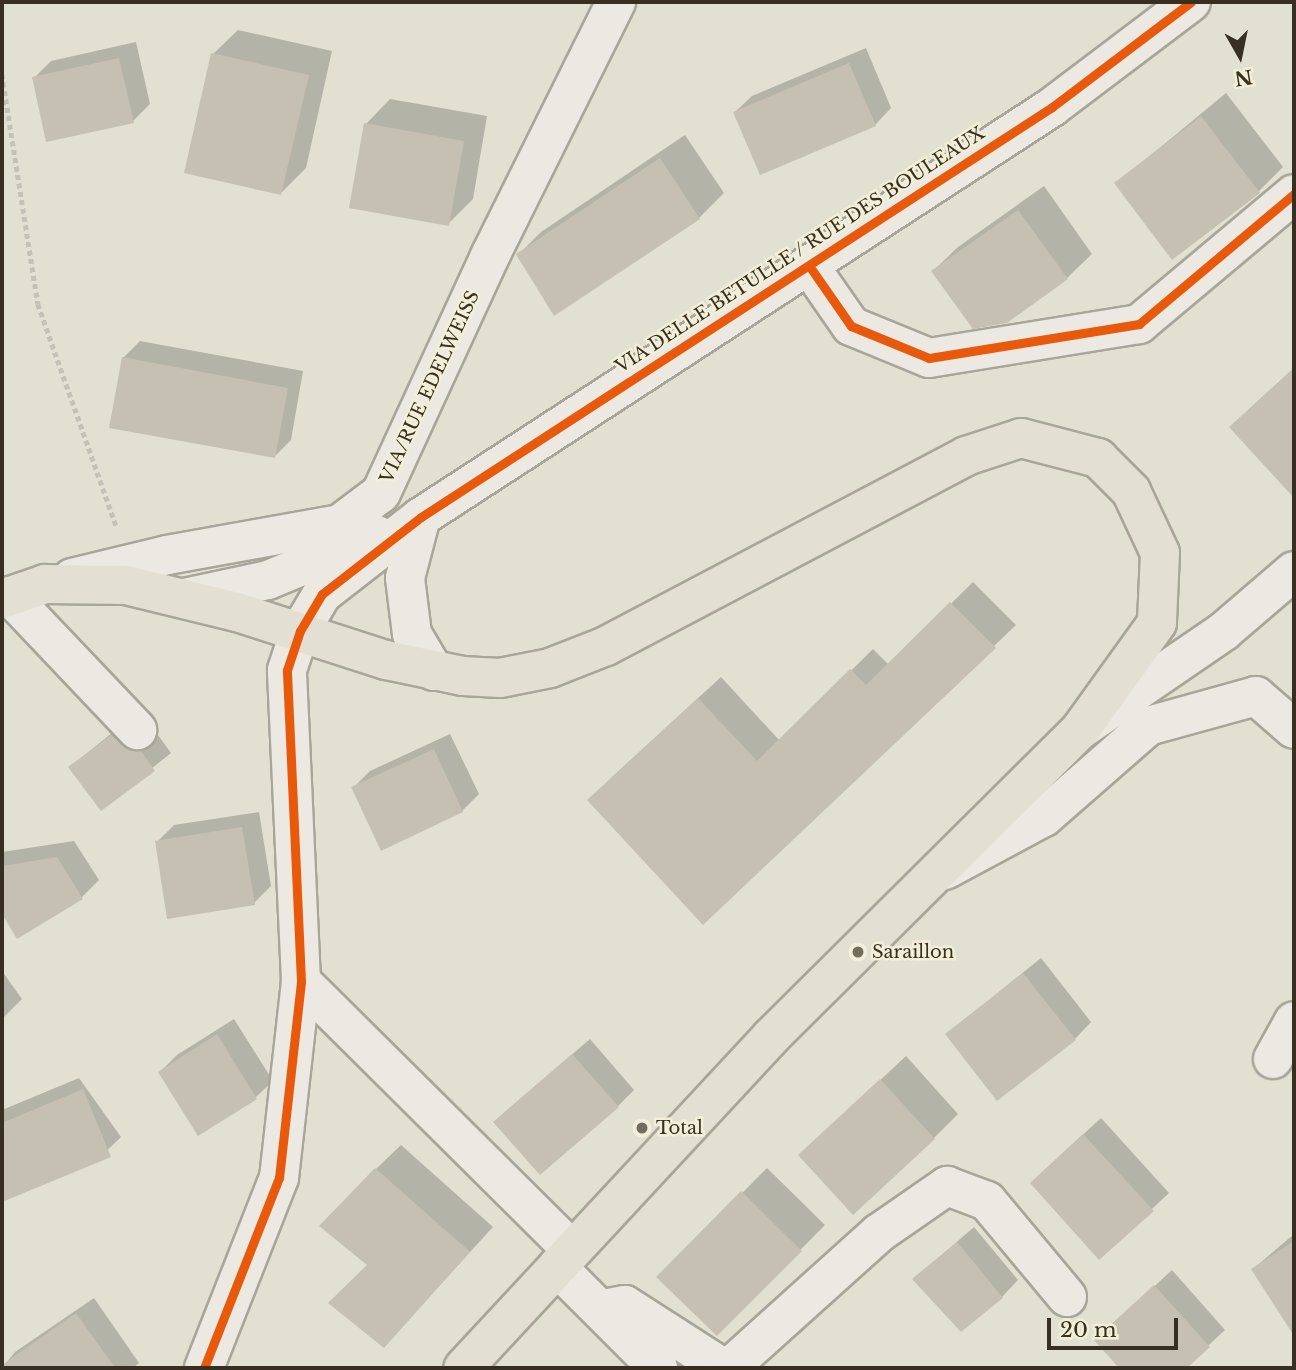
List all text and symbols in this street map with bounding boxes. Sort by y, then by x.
north arrow [1205,21,1275,91]
text: N [1233,64,1254,90]
street label: VIA DELLE BETULLE / RUE DES BOULEAUX [611,122,989,378]
street label: VIA/RUE EDELWEISS [376,287,484,487]
place label: Saraillon [872,941,954,963]
marker: Saraillon [850,944,866,960]
place label: Total [656,1117,703,1139]
marker: Total [634,1120,650,1136]
scale bar [1051,1304,1182,1348]
text: 20 m [1060,1317,1117,1343]

